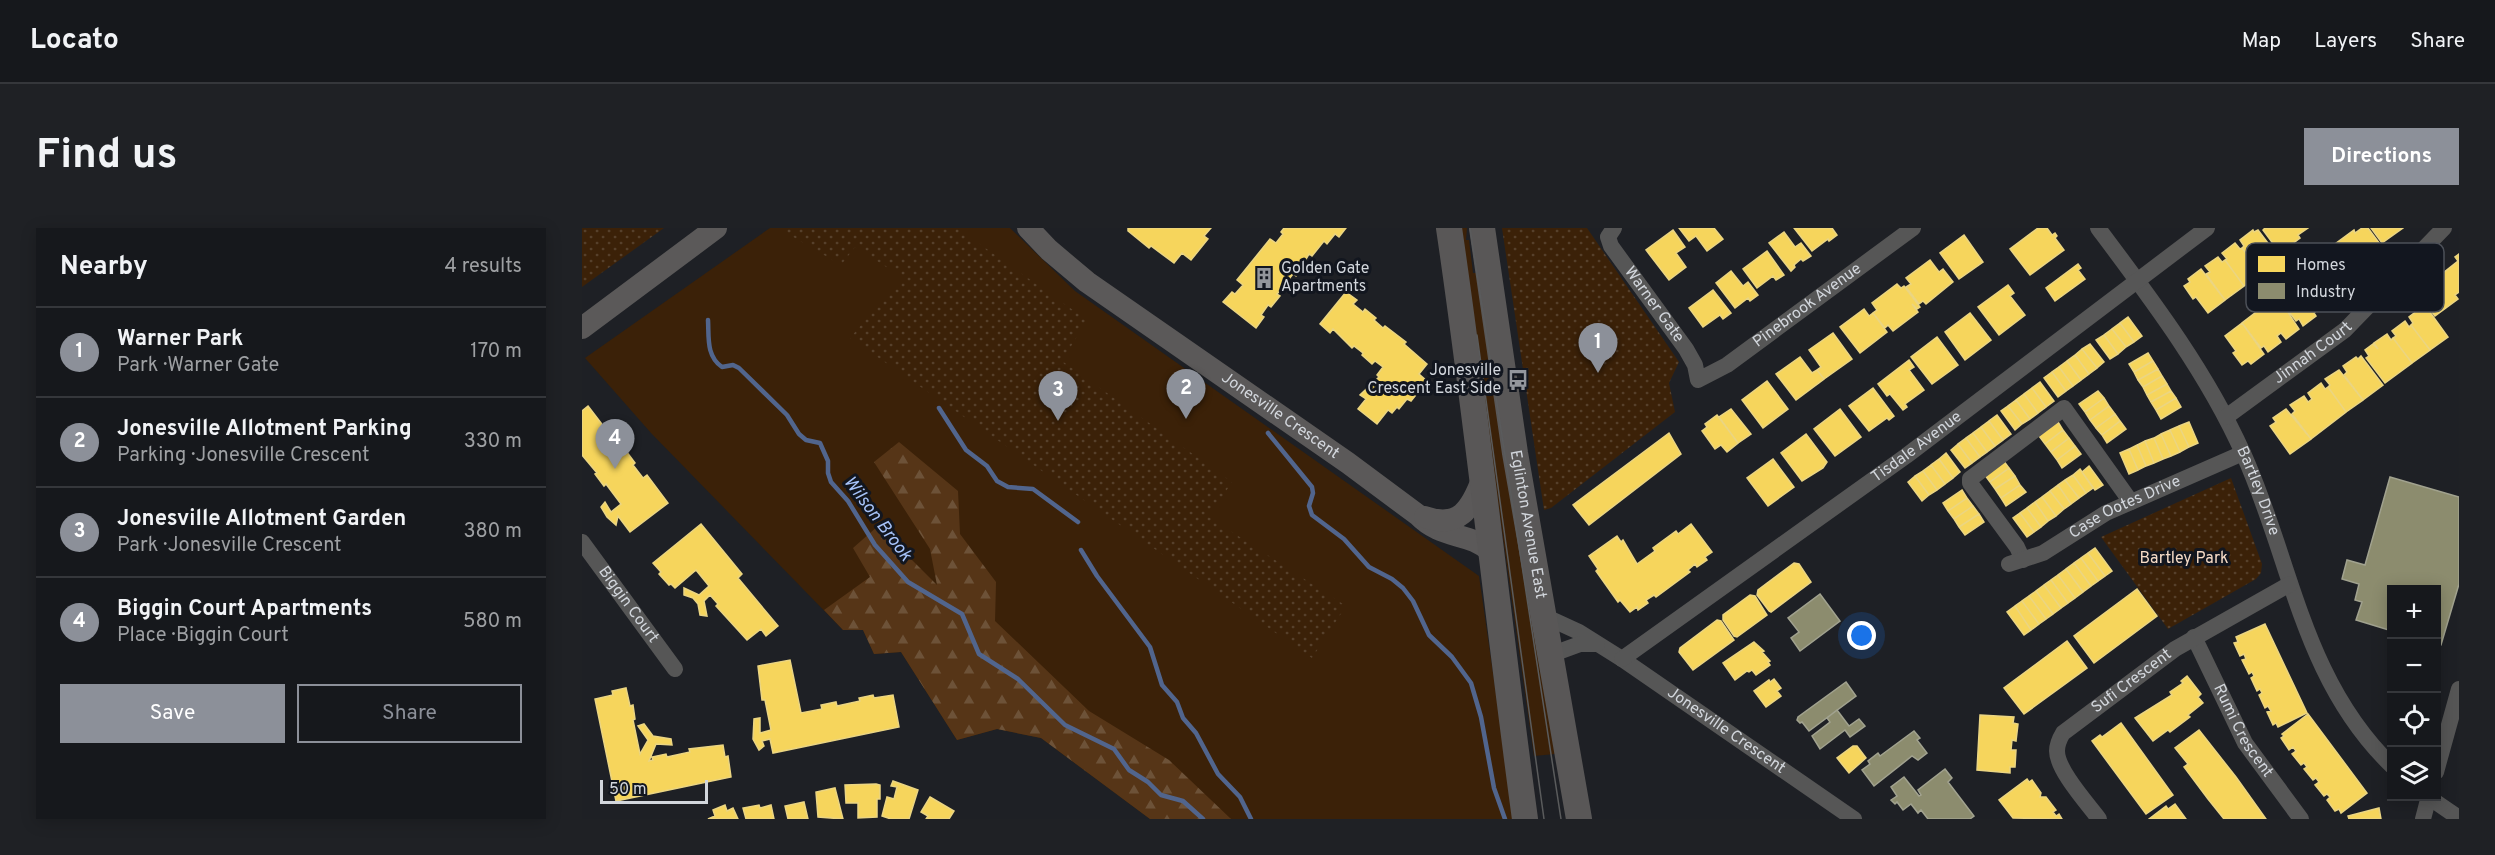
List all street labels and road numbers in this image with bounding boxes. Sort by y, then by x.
street label: Pinebrook Avenue [1749,259,1866,352]
street label: Warner Gate [1619,263,1688,347]
street label: Jinnah Court [2270,318,2357,389]
street label: Jonesville Crescent [1217,368,1343,464]
street label: Tisdale Avenue [1868,407,1966,487]
street label: Bartley Drive [2231,443,2284,538]
street label: Eglinton Avenue East [1505,449,1550,600]
street label: Case Ootes Drive [2066,471,2184,544]
street label: Biggin Court [593,563,663,647]
street label: Sufi Crescent [2088,645,2176,718]
street label: Rumi Crescent [2208,681,2277,782]
street label: Jonesville Crescent [1663,683,1789,779]

